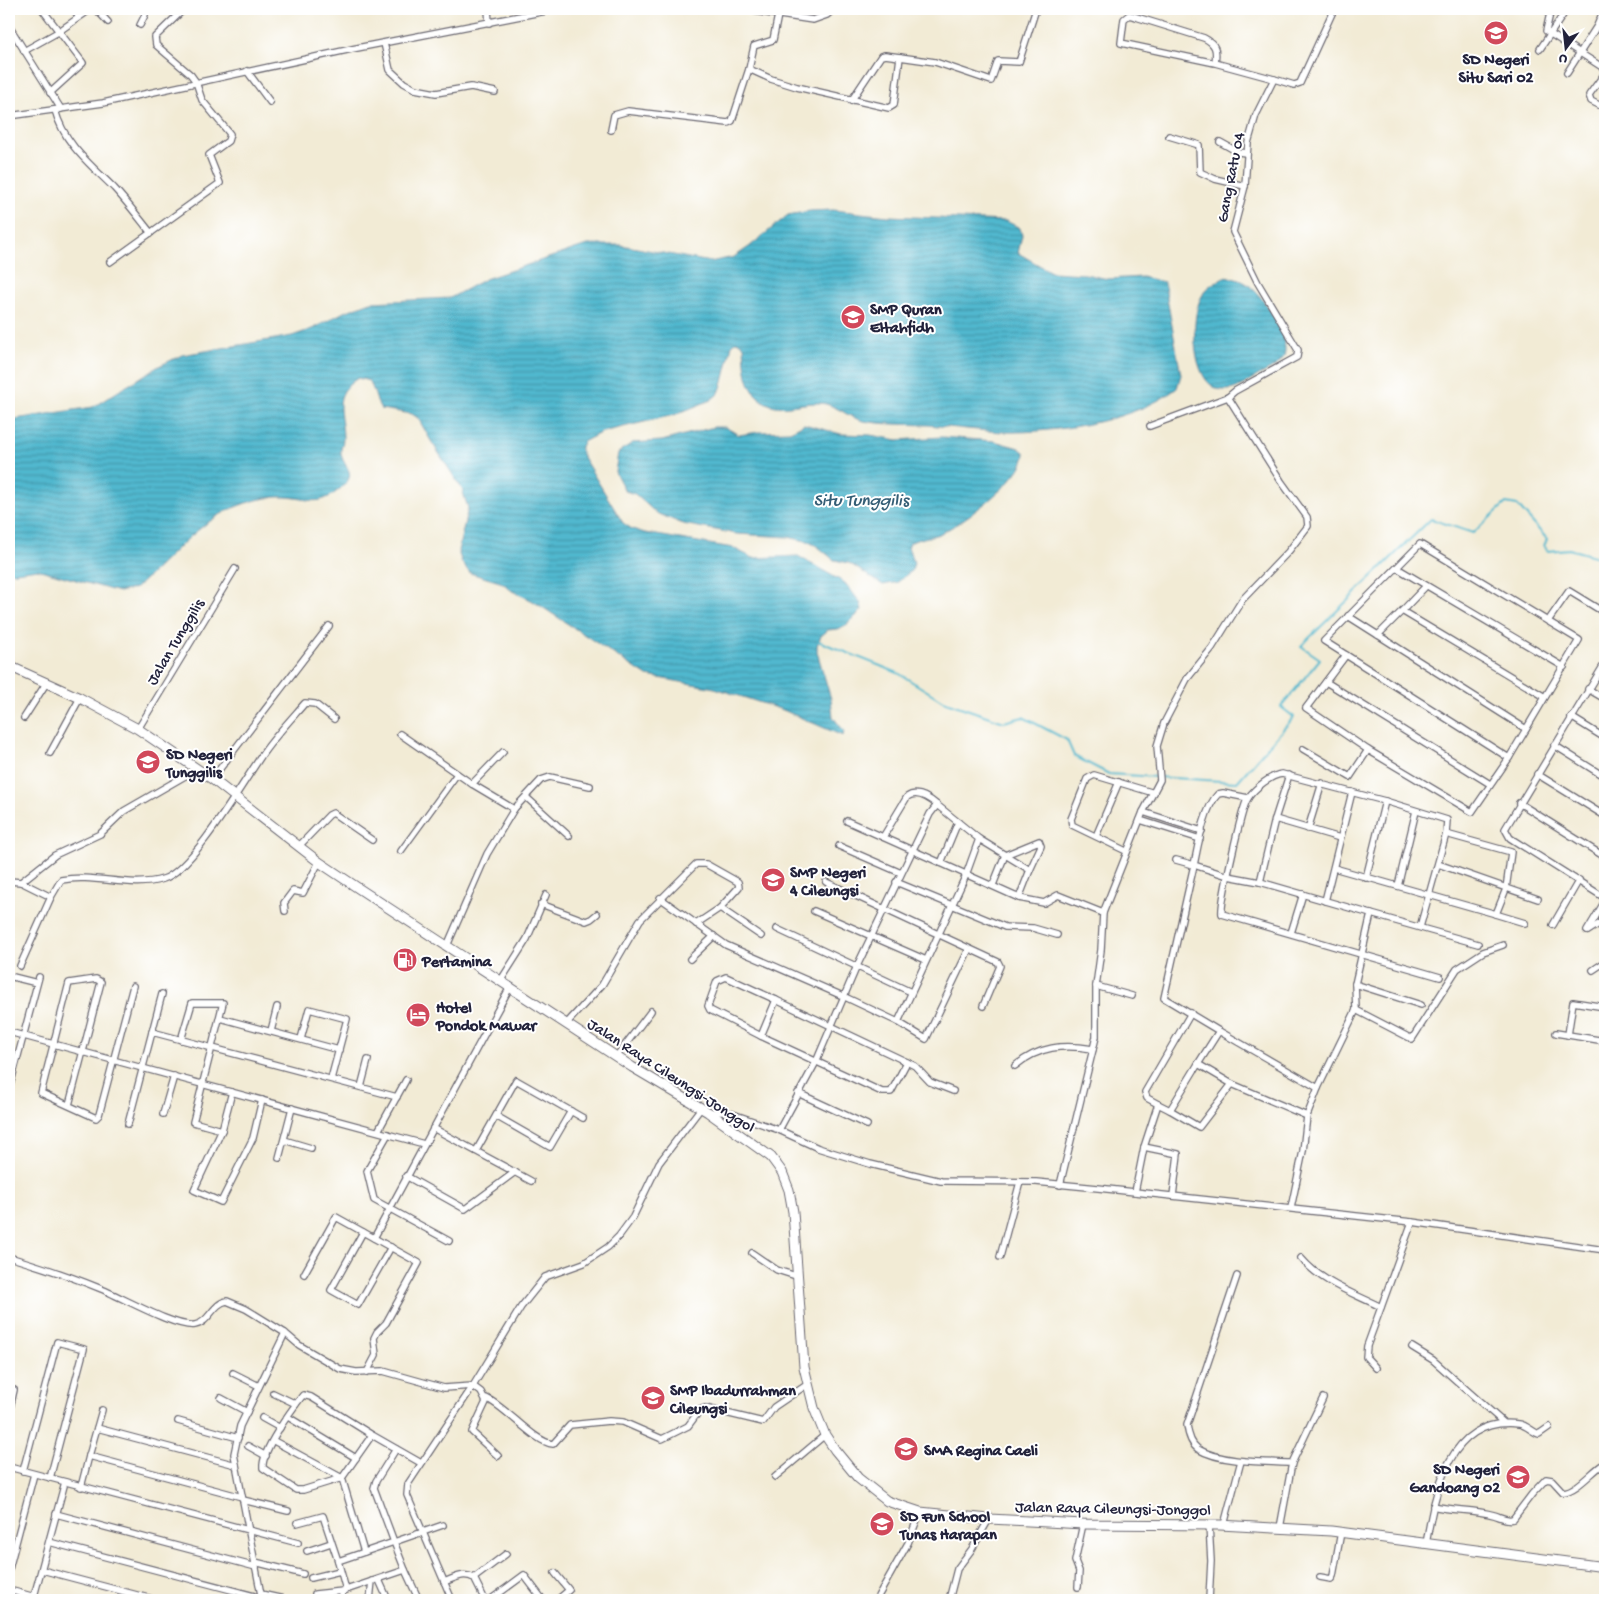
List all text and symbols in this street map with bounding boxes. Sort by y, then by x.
school or university icon: SD Negeri Situ Sari 02 [1483,20,1509,46]
north arrow [1542,22,1592,72]
text: U [1557,49,1569,67]
place label: SD Negeri Situ Sari 02 [1459,52,1534,89]
street label: Gang Ratu 04 [1214,131,1251,224]
place label: SMP Quran Eltahfidh [870,302,942,339]
school or university icon: SMP Quran Eltahfidh [840,304,866,330]
water label: Situ Tunggilis [813,491,911,512]
street label: Jalan Tunggilis [144,595,211,689]
place label: SD Negeri Tunggilis [164,747,233,784]
school or university icon: SD Negeri Tunggilis [135,749,161,775]
place label: SMP Negeri 4 Cileungsi [789,865,867,902]
school or university icon: SMP Negeri 4 Cileungsi [760,867,786,893]
fuel station icon: Pertamina [392,947,418,973]
place label: Pertamina [421,954,493,973]
place label: Hotel Pondok Mawar [435,1000,539,1037]
hotel icon: Hotel Pondok Mawar [405,1002,431,1028]
street label: Jalan Raya Cileungsi-Jonggol [583,1016,757,1138]
place label: SMP Ibadurrahman Cileungsi [669,1383,796,1420]
school or university icon: SMP Ibadurrahman Cileungsi [640,1385,666,1411]
school or university icon: SMA Regina Caeli [893,1436,919,1462]
place label: SMA Regina Caeli [924,1443,1039,1462]
place label: SD Negeri Gandoang 02 [1409,1462,1501,1499]
school or university icon: SD Negeri Gandoang 02 [1505,1464,1531,1490]
street label: Jalan Raya Cileungsi-Jonggol [1015,1499,1211,1522]
place label: SD Fun School Tunas Harapan [898,1509,997,1546]
school or university icon: SD Fun School Tunas Harapan [869,1511,895,1537]

